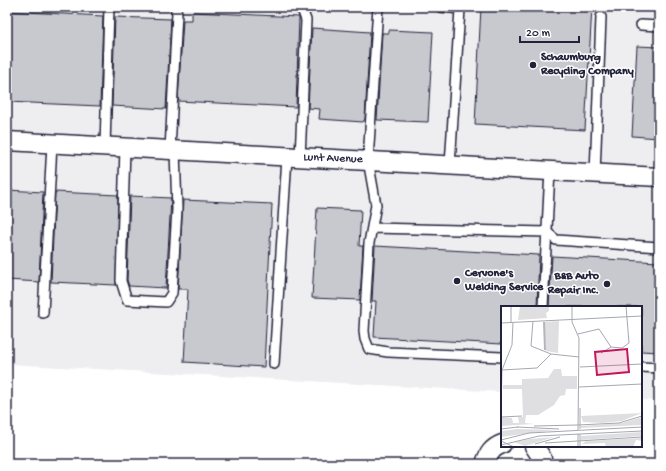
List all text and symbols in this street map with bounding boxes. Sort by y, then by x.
scale bar [520,18,579,44]
text: 20 m [526,27,551,41]
place label: Schaumburg Recycling Company [540,51,634,79]
marker: Schaumburg Recycling Company [528,60,538,70]
street label: Lunt Avenue [303,151,364,167]
place label: Cervone's Welding Service [464,267,544,295]
place label: B&B Auto Repair Inc. [547,270,600,298]
marker: Cervone's Welding Service [452,276,462,286]
marker: B&B Auto Repair Inc. [602,279,612,289]
inset map [501,306,642,447]

